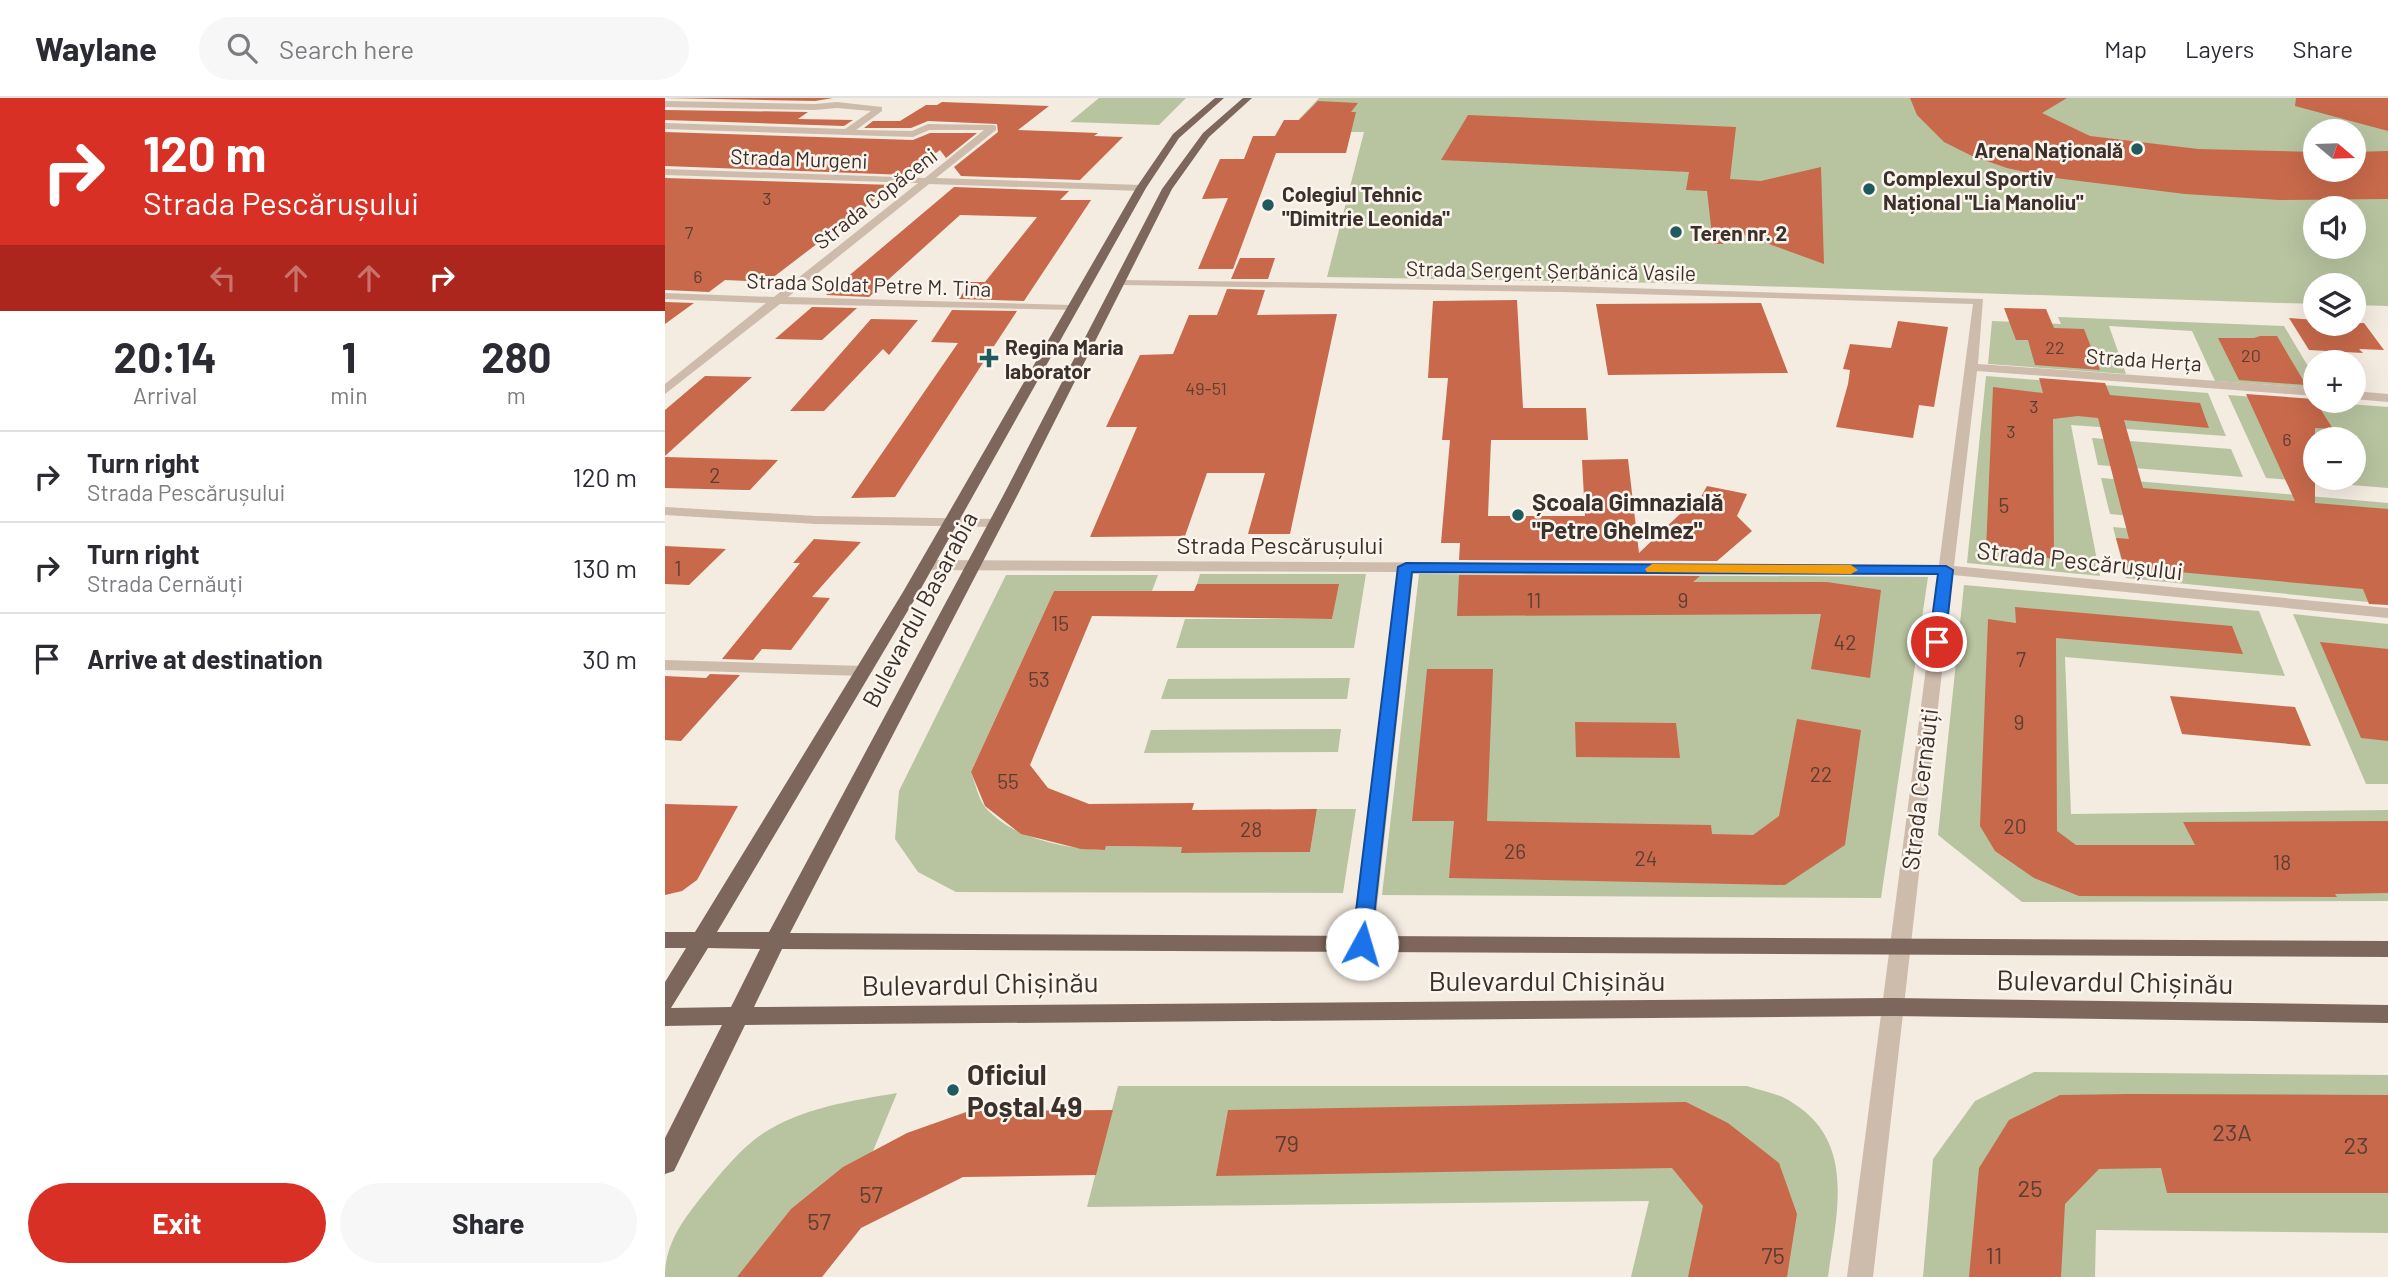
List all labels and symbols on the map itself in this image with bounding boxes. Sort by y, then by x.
north arrow [2303,119,2366,182]
place label: Arena Națională [1974,137,2123,162]
marker: Arena Națională [2129,141,2145,157]
street label: Strada Copăceni [808,142,942,254]
street label: Strada Murgeni [730,143,868,173]
place label: Complexul Sportiv Național "Lia Manoliu" [1883,165,2084,214]
place label: Colegiul Tehnic "Dimitrie Leonida" [1282,181,1450,230]
marker: Complexul Sportiv Național "Lia Manoliu" [1861,181,1877,197]
house number: 3 [762,187,772,209]
marker: Colegiul Tehnic "Dimitrie Leonida" [1260,197,1276,213]
place label: Teren nr. 2 [1690,220,1787,245]
house number: 7 [685,221,694,243]
marker: Teren nr. 2 [1668,224,1684,240]
street label: Strada Sergent Șerbănică Vasile [1406,255,1696,285]
house number: 6 [693,265,703,287]
street label: Strada Soldat Petre M. Tina [746,267,992,301]
place label: Regina Maria laborator [1005,334,1124,383]
house number: 22 [2045,336,2065,358]
street label: Strada Herța [2085,342,2203,376]
house number: 20 [2241,344,2261,366]
marker: Regina Maria laborator [979,348,999,368]
house number: 49-51 [1185,377,1227,399]
house number: 3 [2029,395,2039,417]
house number: 3 [2006,420,2016,442]
house number: 6 [2282,428,2292,450]
house number: 2 [709,462,721,487]
place label: Școala Gimnazială "Petre Ghelmez" [1532,487,1723,544]
house number: 5 [1999,492,2009,517]
street label: Bulevardul Basarabia [855,506,983,712]
marker: Școala Gimnazială "Petre Ghelmez" [1510,507,1526,523]
street label: Strada Pescărușului [1176,530,1384,559]
street label: Strada Pescărușului [1976,535,2184,585]
house number: 1 [674,555,682,580]
house number: 11 [1527,587,1541,612]
house number: 9 [1678,587,1688,612]
house number: 15 [1051,610,1069,635]
pin [1907,612,1967,672]
house number: 42 [1834,629,1856,654]
house number: 7 [2016,646,2026,671]
house number: 53 [1028,666,1050,691]
street label: Strada Cernăuți [1895,706,1943,872]
house number: 9 [2014,709,2024,734]
house number: 22 [1810,761,1832,786]
house number: 55 [997,768,1019,793]
house number: 20 [2003,813,2027,838]
house number: 28 [1240,816,1262,841]
house number: 26 [1504,838,1526,863]
house number: 24 [1635,845,1657,870]
house number: 18 [2273,849,2291,874]
position arrow [1325,907,1399,981]
street label: Bulevardul Chișinău [1996,962,2234,1000]
street label: Bulevardul Chișinău [1428,963,1666,997]
street label: Bulevardul Chișinău [861,964,1099,1002]
place label: Oficiul Poștal 49 [967,1057,1082,1123]
marker: Oficiul Poștal 49 [945,1082,961,1098]
house number: 23A [2212,1117,2252,1146]
house number: 79 [1275,1128,1299,1157]
house number: 23 [2343,1130,2369,1159]
house number: 25 [2017,1173,2043,1202]
house number: 57 [859,1179,883,1208]
house number: 57 [807,1206,831,1235]
house number: 75 [1761,1240,1785,1269]
house number: 11 [1986,1240,2002,1269]

